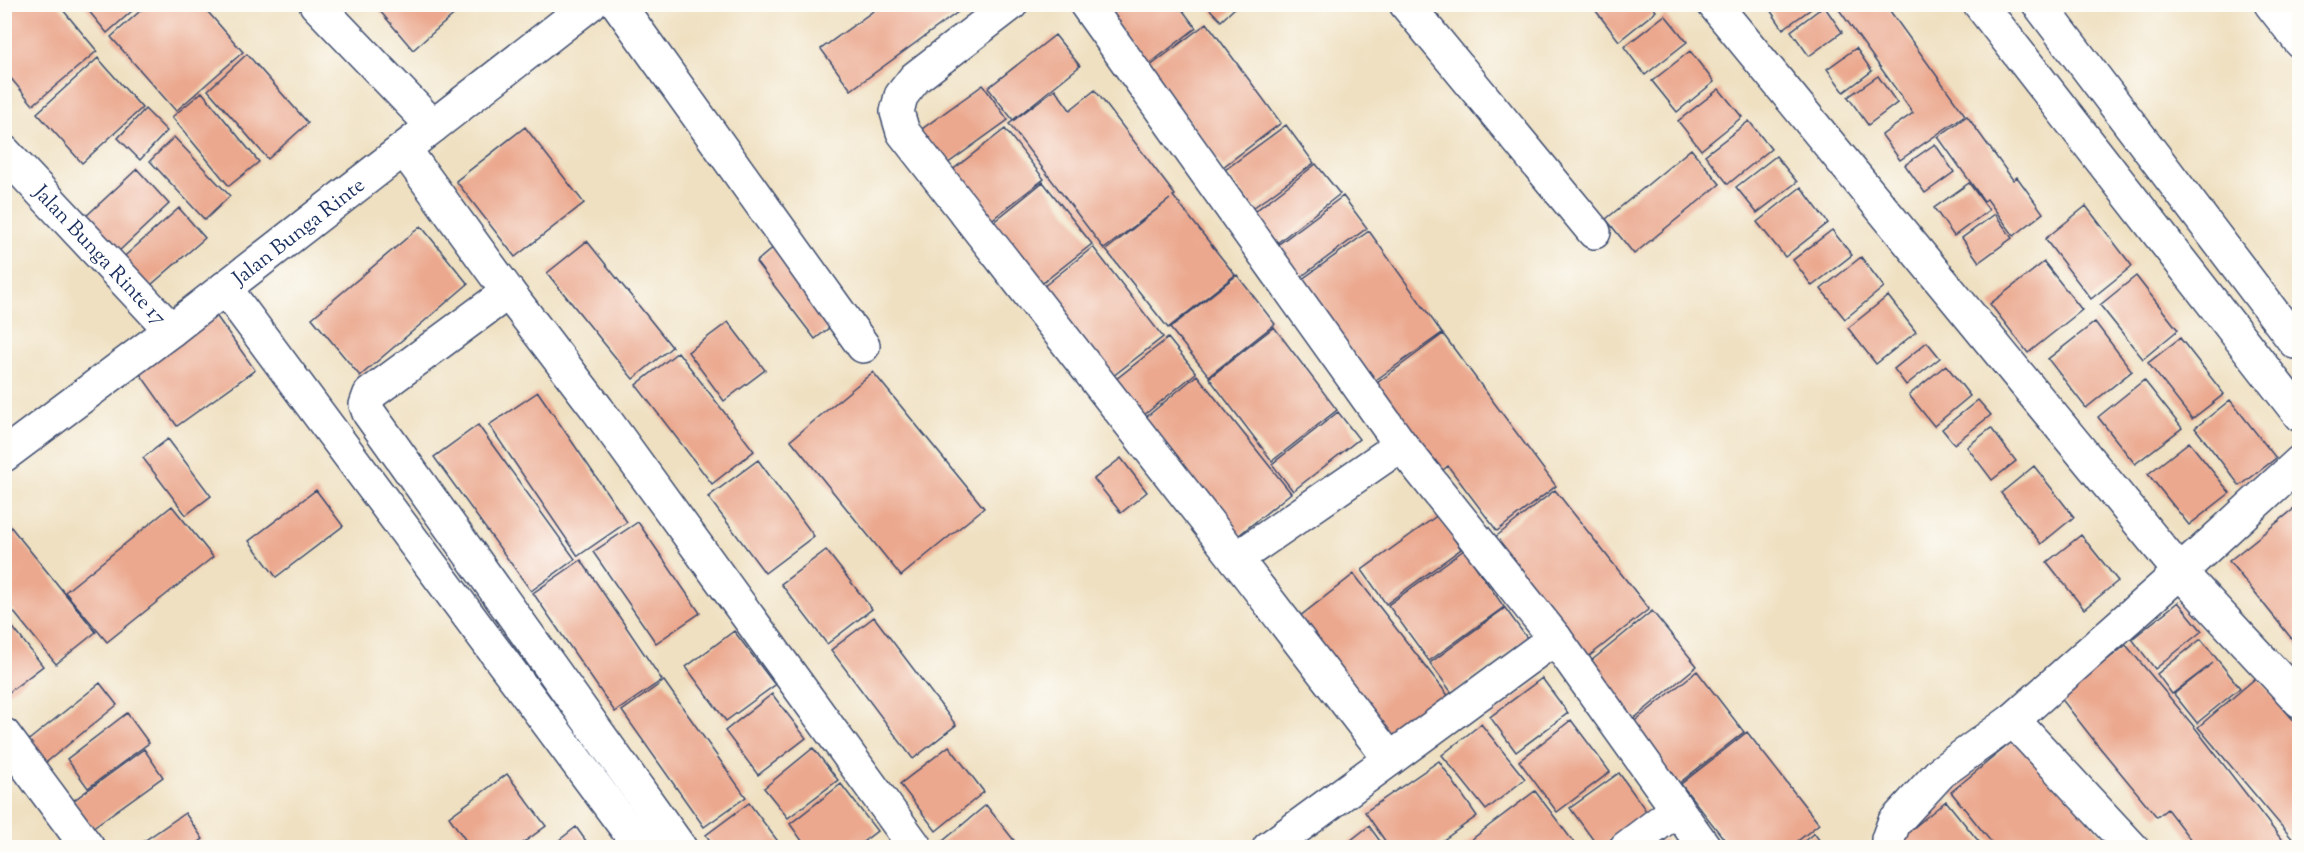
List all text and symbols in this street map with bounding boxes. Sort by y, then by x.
street label: Jalan Bunga Rinte [226,171,372,294]
street label: Jalan Bunga Rinte 17 [25,179,173,333]

